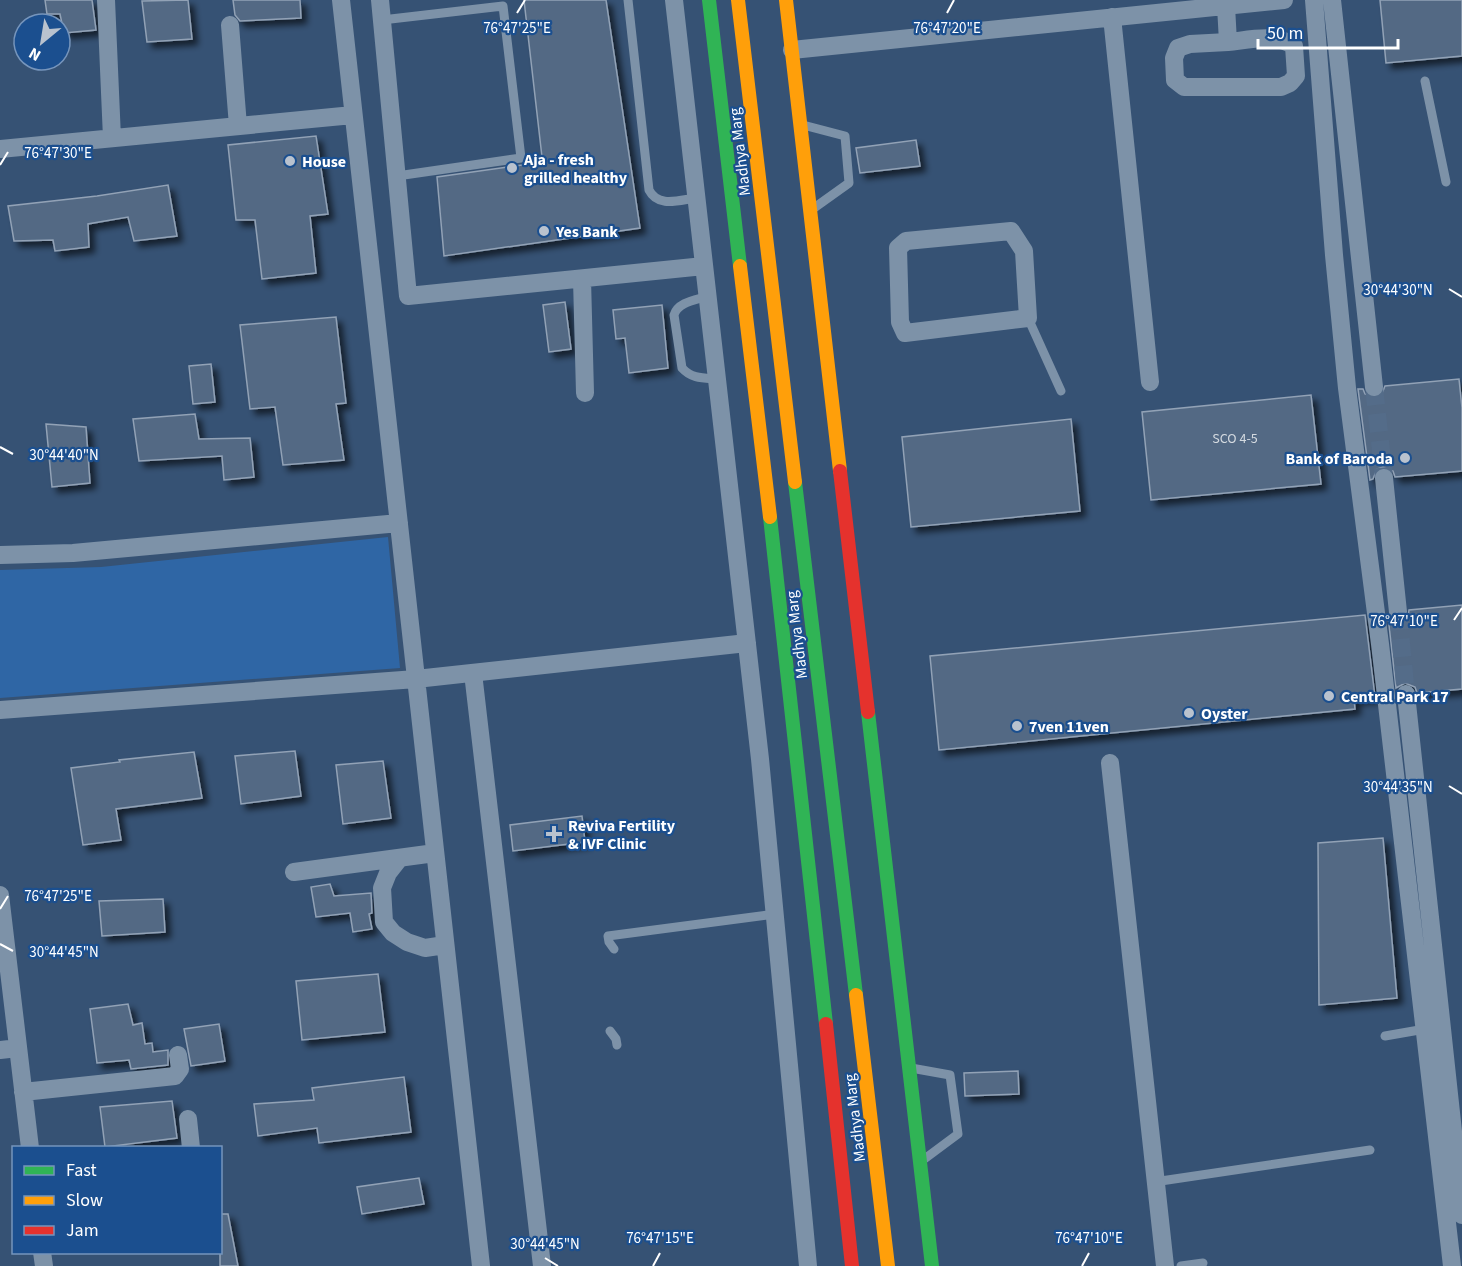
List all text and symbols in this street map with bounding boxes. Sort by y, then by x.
north arrow [12,12,72,72]
scale bar [1258,12,1398,50]
text: 76°47'25"E [483,18,551,39]
text: 76°47'20"E [913,18,981,39]
text: 50 m [1267,21,1303,46]
text: N [25,42,45,66]
street label: Madhya Marg [724,106,756,197]
text: 76°47'30"E [24,143,92,164]
place label: Aja - fresh grilled healthy [523,149,628,189]
place label: House [302,151,346,173]
marker: House [283,154,297,168]
marker: Aja - fresh grilled healthy [505,161,519,175]
place label: Yes Bank [555,221,618,243]
marker: Yes Bank [537,224,551,238]
text: 30°44'30"N [1363,280,1433,301]
house number: SCO 4-5 [1212,429,1258,449]
text: 30°44'40"N [29,445,99,466]
place label: Bank of Baroda [1286,448,1393,470]
marker: Bank of Baroda [1398,451,1412,465]
street label: Madhya Marg [781,589,813,680]
text: 76°47'10"E [1370,611,1438,632]
place label: Central Park 17 [1341,686,1449,708]
marker: Central Park 17 [1322,689,1336,703]
place label: Oyster [1201,703,1248,725]
marker: Oyster [1182,706,1196,720]
place label: 7ven 11ven [1029,716,1109,738]
marker: 7ven 11ven [1010,719,1024,733]
text: 30°44'35"N [1363,777,1433,798]
place label: Reviva Fertility & IVF Clinic [568,815,676,855]
marker: Reviva Fertility & IVF Clinic [545,825,563,843]
text: 76°47'25"E [24,886,92,907]
text: 30°44'45"N [29,942,99,963]
street label: Madhya Marg [839,1072,871,1163]
legend [12,1146,222,1254]
text: Fast [66,1158,97,1183]
text: Slow [66,1188,103,1213]
text: Jam [66,1218,99,1243]
text: 76°47'15"E [626,1228,694,1249]
text: 76°47'10"E [1055,1228,1123,1249]
text: 30°44'45"N [510,1234,580,1255]

